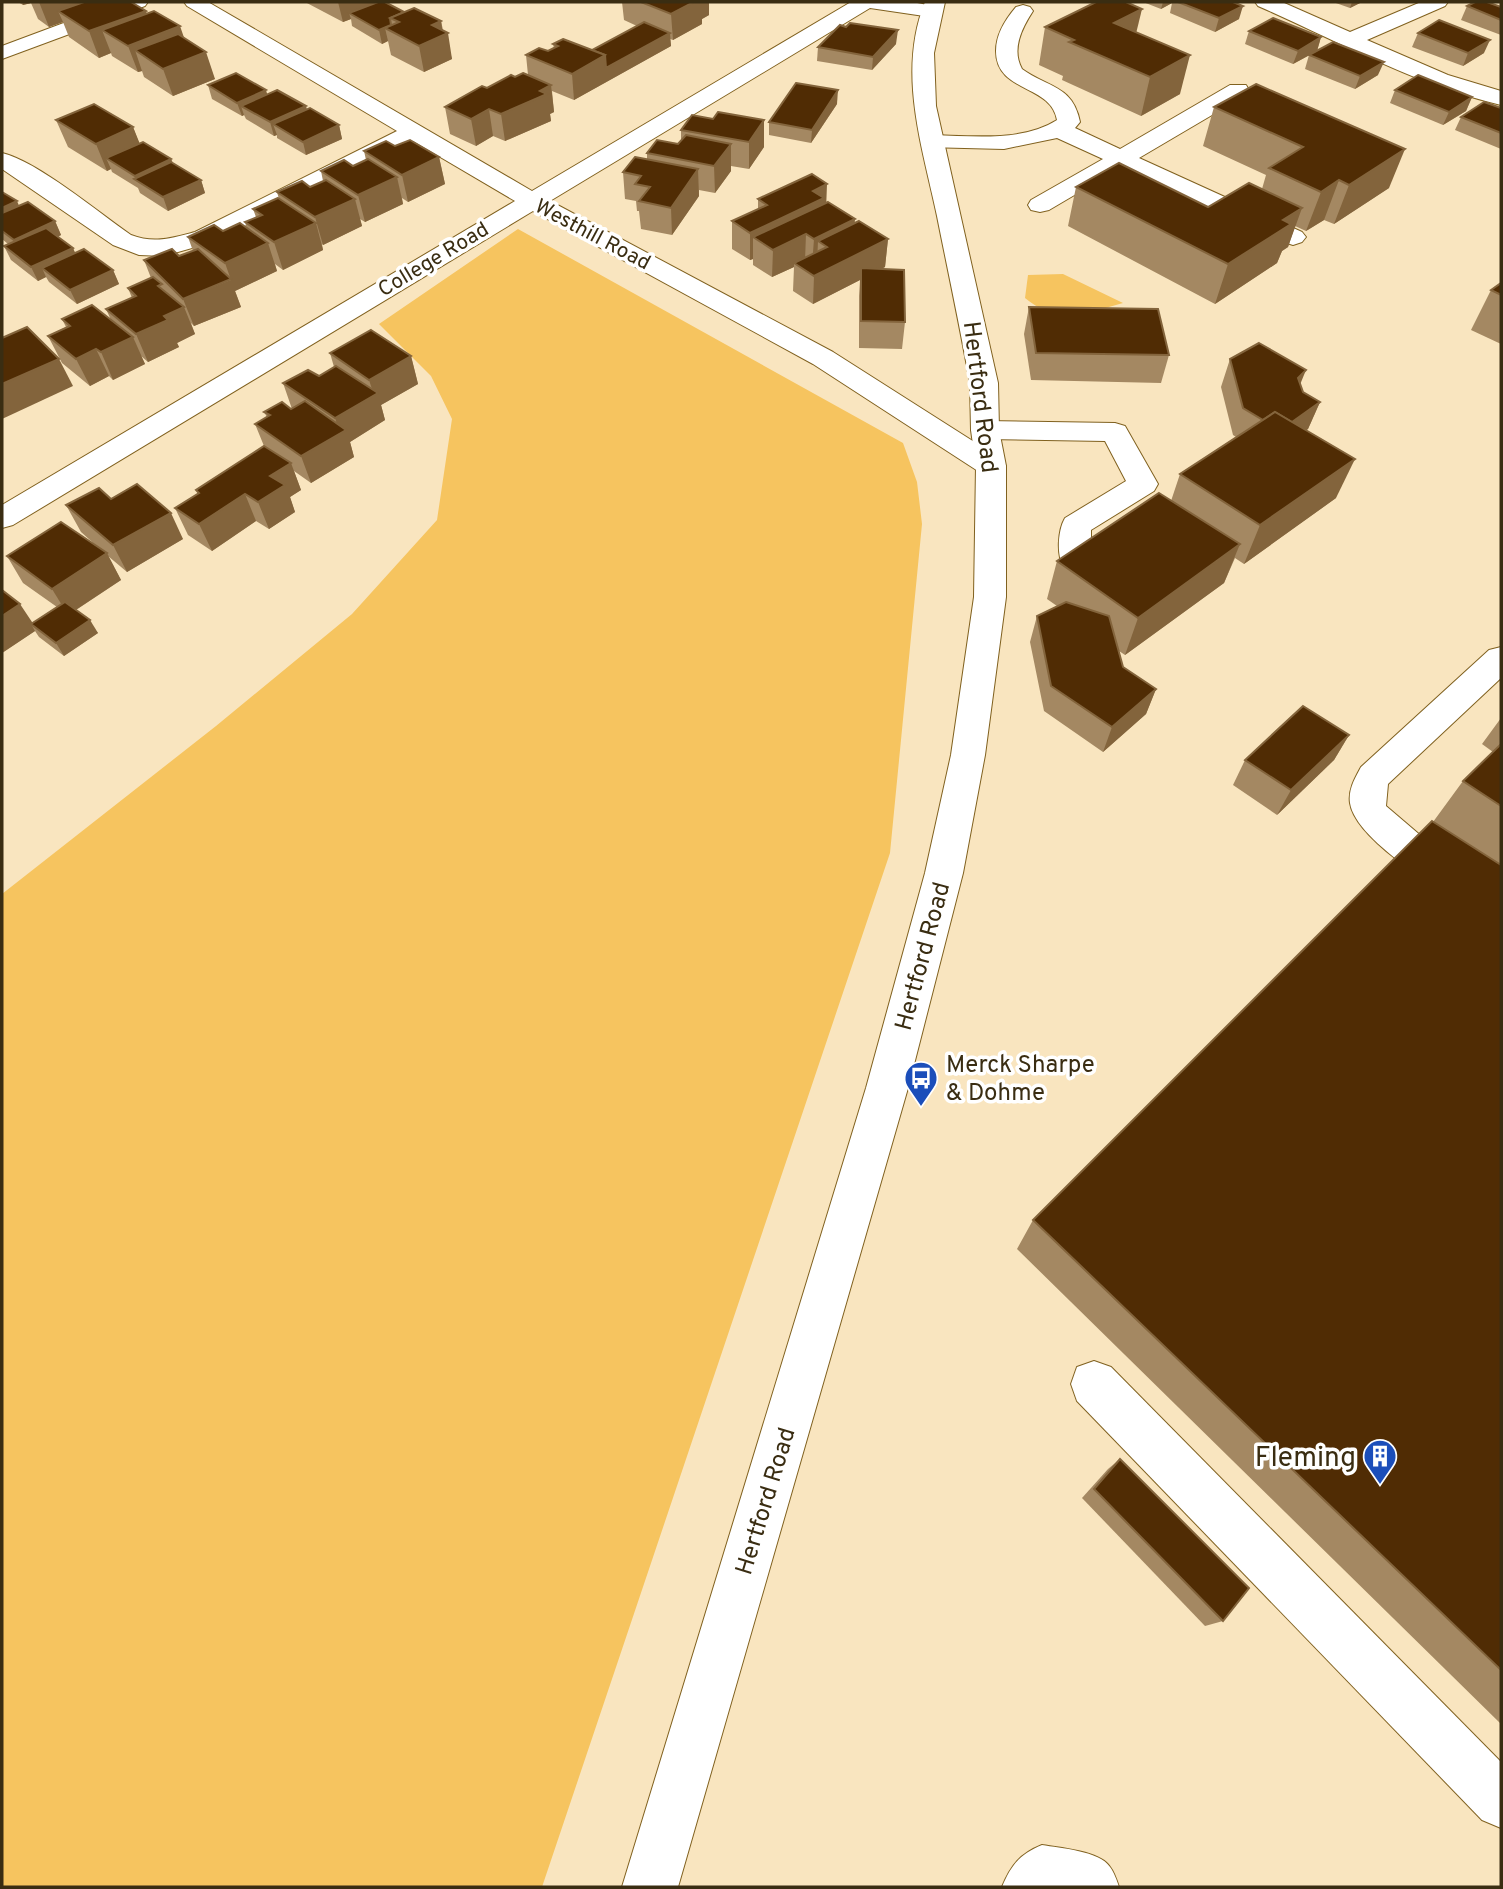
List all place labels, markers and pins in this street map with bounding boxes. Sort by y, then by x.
place label: Merck Sharpe & Dohme [946,1051,1095,1109]
bus stop icon: Merck Sharpe & Dohme [902,1059,940,1108]
building icon: Fleming [1361,1437,1399,1486]
place label: Fleming [1255,1441,1356,1477]

